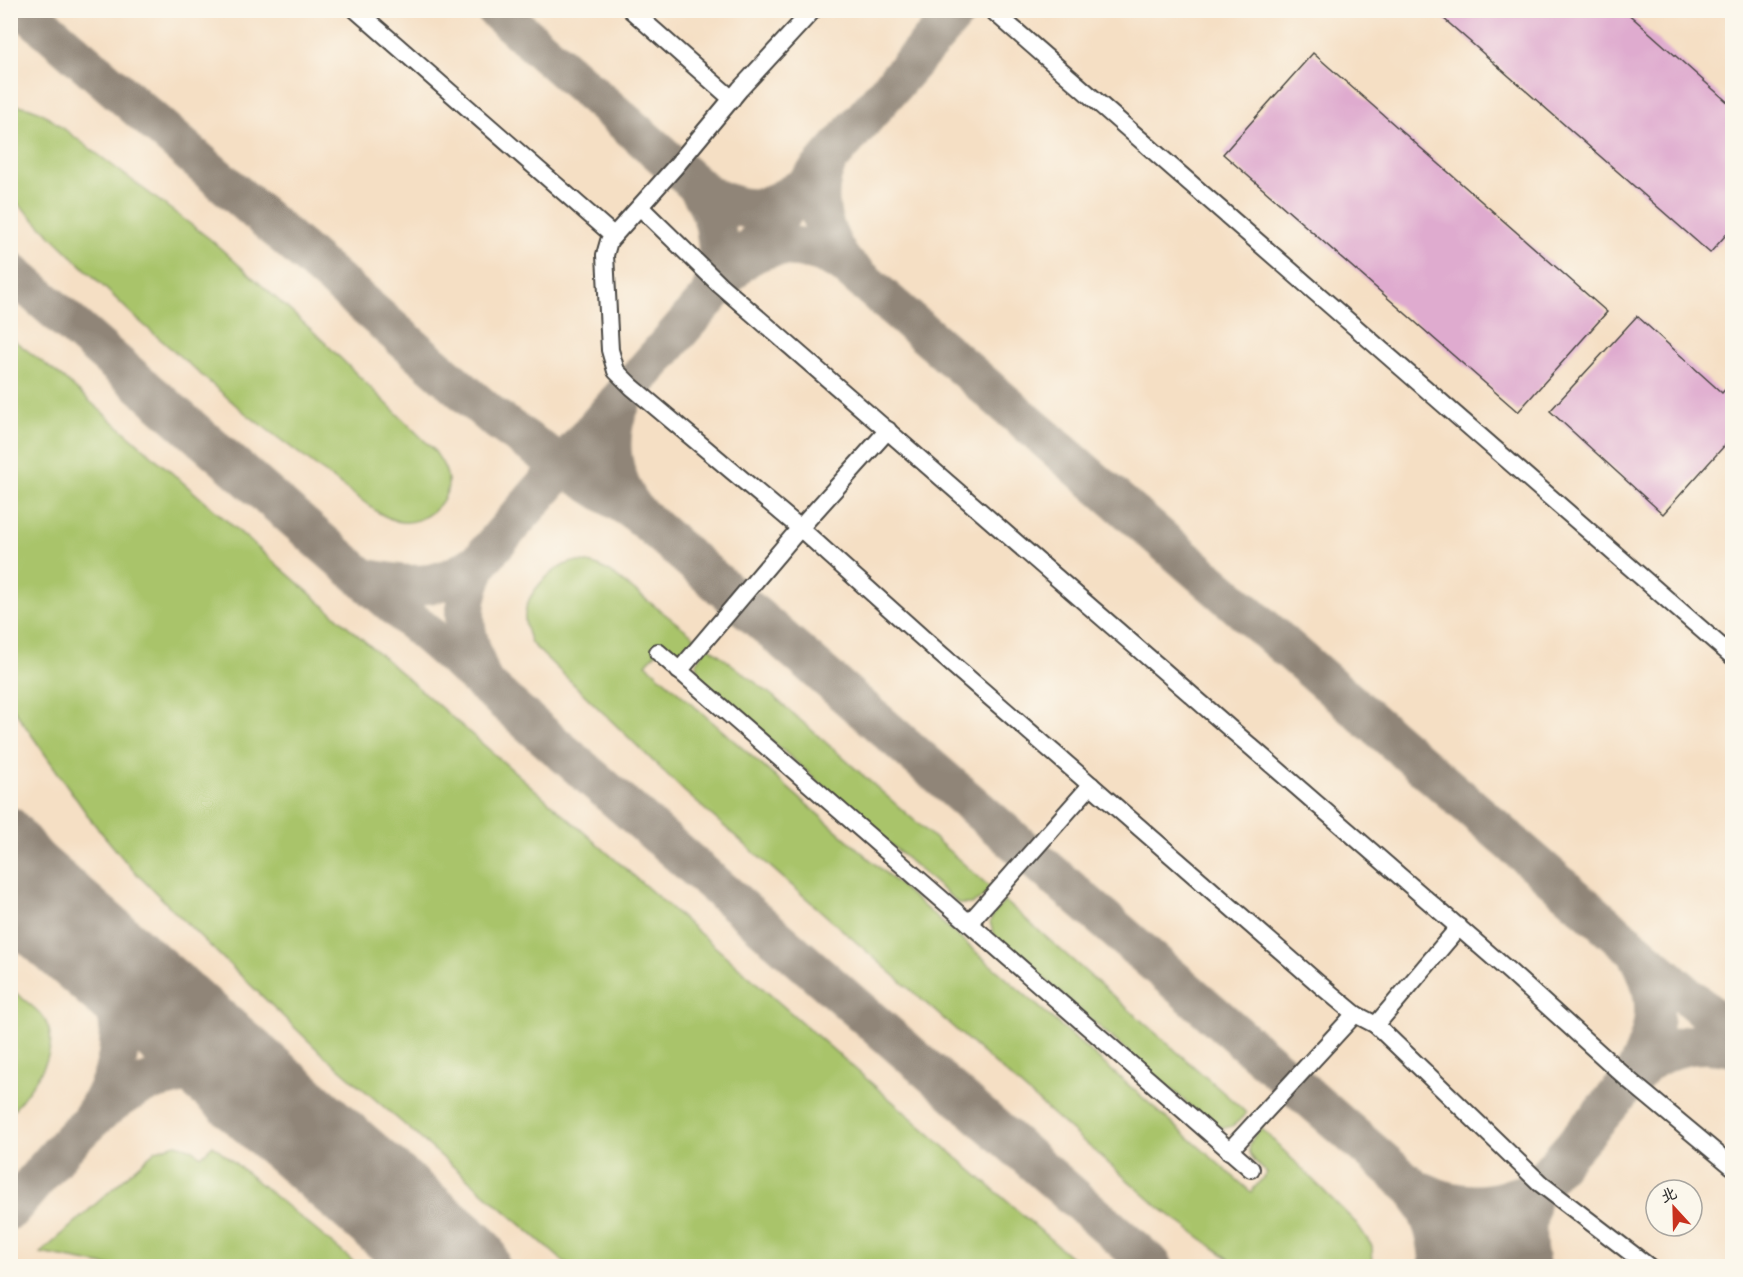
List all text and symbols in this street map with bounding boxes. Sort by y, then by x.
north arrow [1644,1178,1704,1238]
text: 北 [1657,1182,1680,1207]

